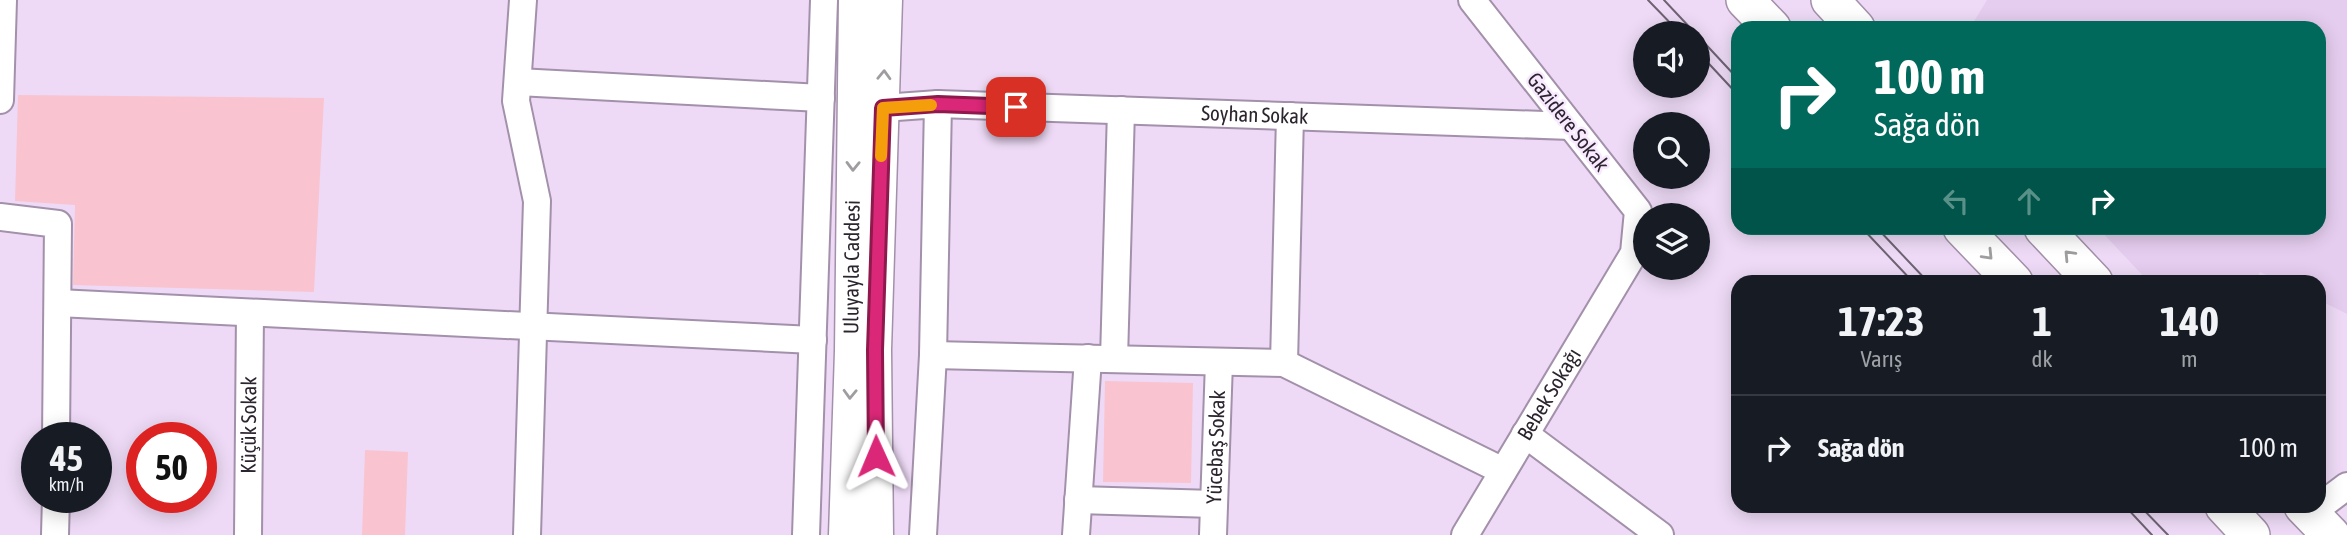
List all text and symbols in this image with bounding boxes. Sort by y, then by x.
map controls [1633,21,1710,280]
button: sound [1633,21,1710,98]
text: 100 m [1874,48,1985,104]
icon: right [1759,49,1850,140]
street label: Gazidere Sokak [1523,67,1615,175]
one-way arrow [876,69,891,80]
pin [986,77,1046,137]
icon: arrive [997,88,1035,126]
street label: Soyhan Sokak [1201,100,1309,128]
text: Sağa dön [1874,106,1980,143]
button: search [1633,112,1710,189]
one-way arrow [845,161,861,172]
icon: left [1937,182,1975,220]
icon: ahead [2010,182,2048,220]
icon: right [2083,182,2121,220]
street label: Uluyayla Caddesi [838,200,864,334]
button: layers [1633,203,1710,280]
one-way arrow [1979,246,1992,259]
one-way arrow [2064,250,2077,263]
text: 17:23 [1838,297,1925,345]
text: 1 [2032,297,2052,345]
text: 140 [2160,297,2219,345]
street label: Bebek Sokağı [1512,344,1585,444]
text: Varış [1861,346,1902,372]
text: dk [2032,346,2053,372]
text: m [2181,346,2198,372]
street label: Küçük Sokak [236,376,260,474]
one-way arrow [842,388,857,399]
street label: Yücebaş Sokak [1201,390,1229,504]
position arrow [839,419,913,493]
speed limit sign: 50 [126,422,217,513]
icon: right [1759,429,1797,467]
text: Sağa dön [1818,433,1904,463]
text: 100 m [2239,433,2298,463]
text: 45 [50,438,83,478]
text: km/h [49,474,84,495]

